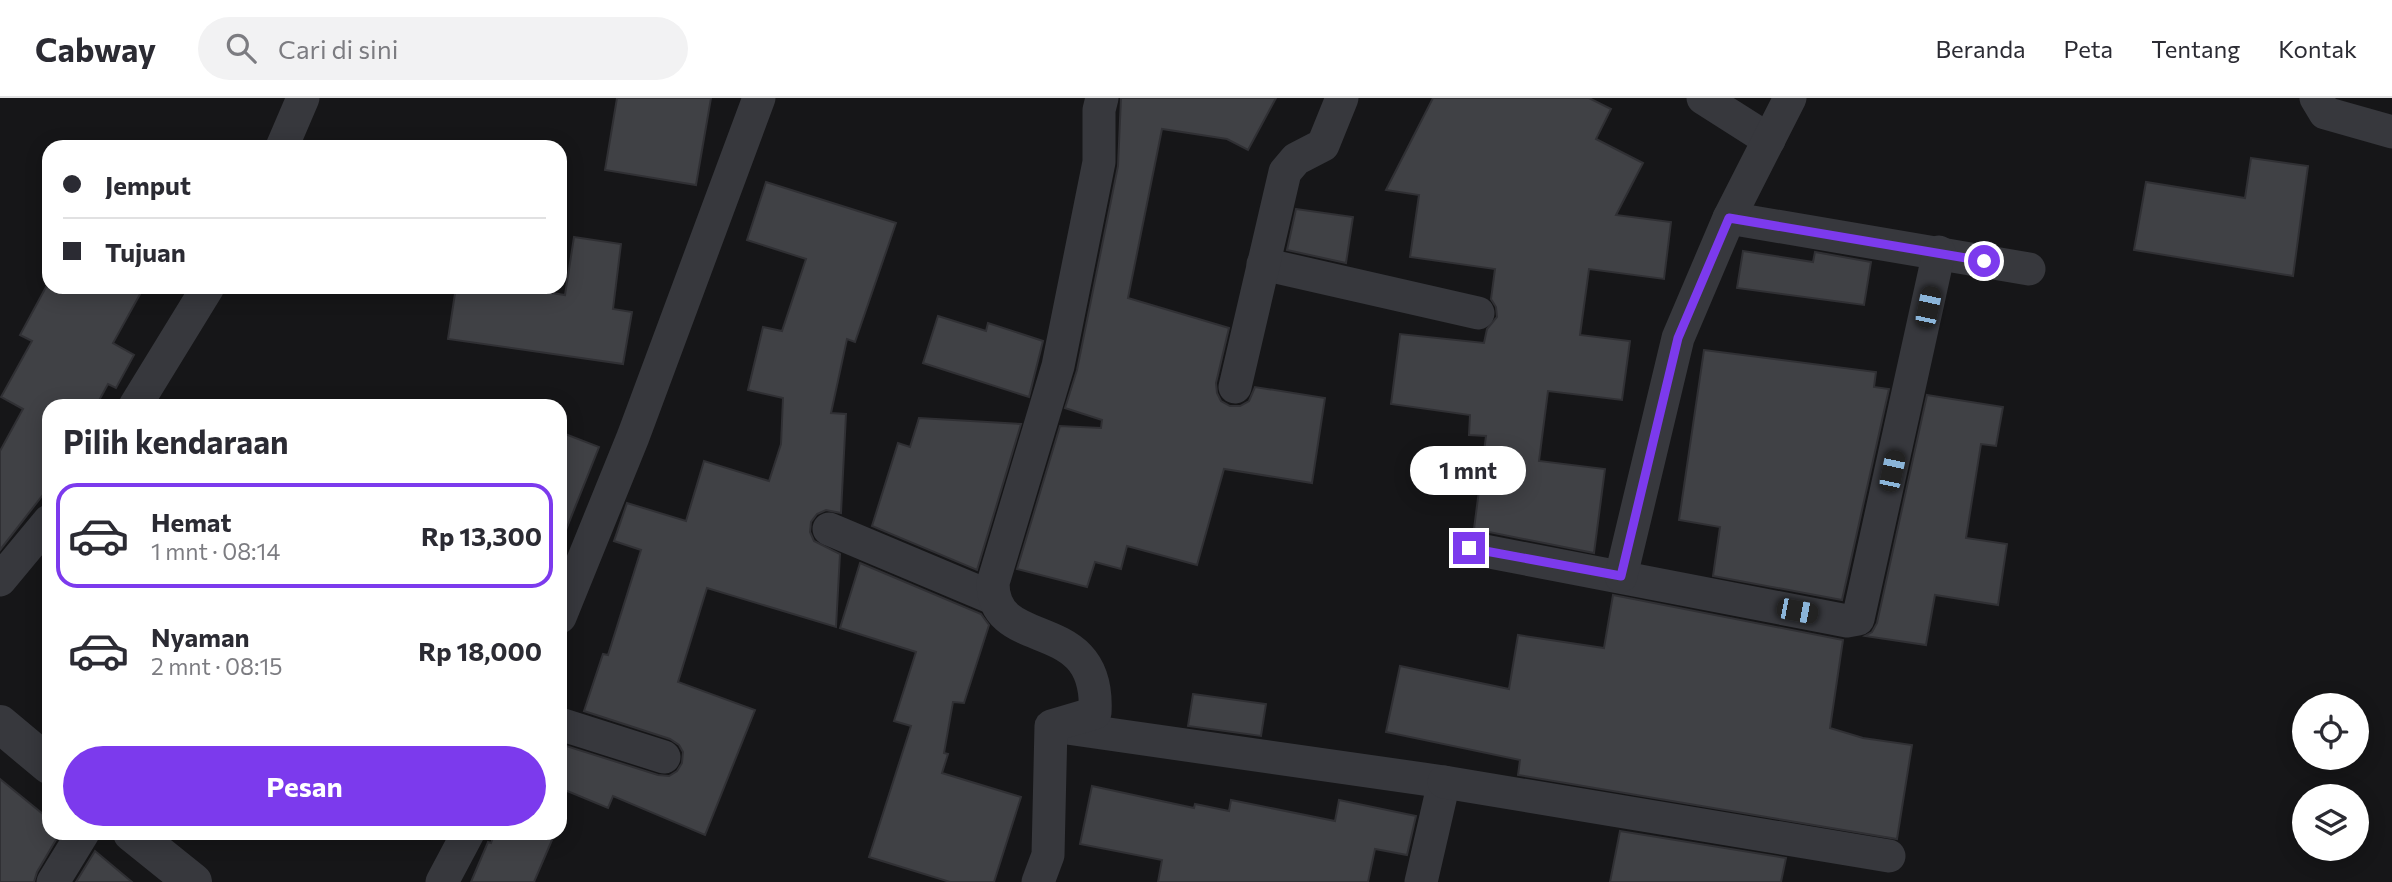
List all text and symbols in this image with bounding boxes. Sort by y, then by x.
search box [198,17,688,80]
text: Cabway [35,28,156,69]
icon: search [222,29,260,67]
text: Cari di sini [278,33,398,64]
text: Beranda [1935,34,2026,63]
text: Peta [2064,34,2113,63]
text: Tentang [2151,34,2240,63]
text: Kontak [2278,34,2357,63]
text: Jemput [105,169,191,200]
text: Tujuan [105,236,186,267]
route start [1968,245,2000,277]
car [1914,284,1943,330]
text: Pilih kendaraan [63,421,289,461]
callout: 1 mnt [1411,447,1527,496]
car [1878,448,1907,494]
text: 1 mnt [1439,456,1497,484]
icon: car [67,504,130,567]
text: Hemat [151,506,232,537]
text: Rp 13,300 [421,520,542,551]
route end [1453,532,1485,564]
text: 1 mnt · 08:14 [151,537,280,565]
car [1775,597,1820,625]
icon: car [67,619,130,682]
text: Nyaman [151,621,250,652]
text: Rp 18,000 [418,635,542,666]
text: 2 mnt · 08:15 [151,652,283,680]
map controls [2292,693,2369,861]
button: locate [2292,693,2369,770]
button: Pesan [63,746,546,826]
button: layers [2292,784,2369,861]

